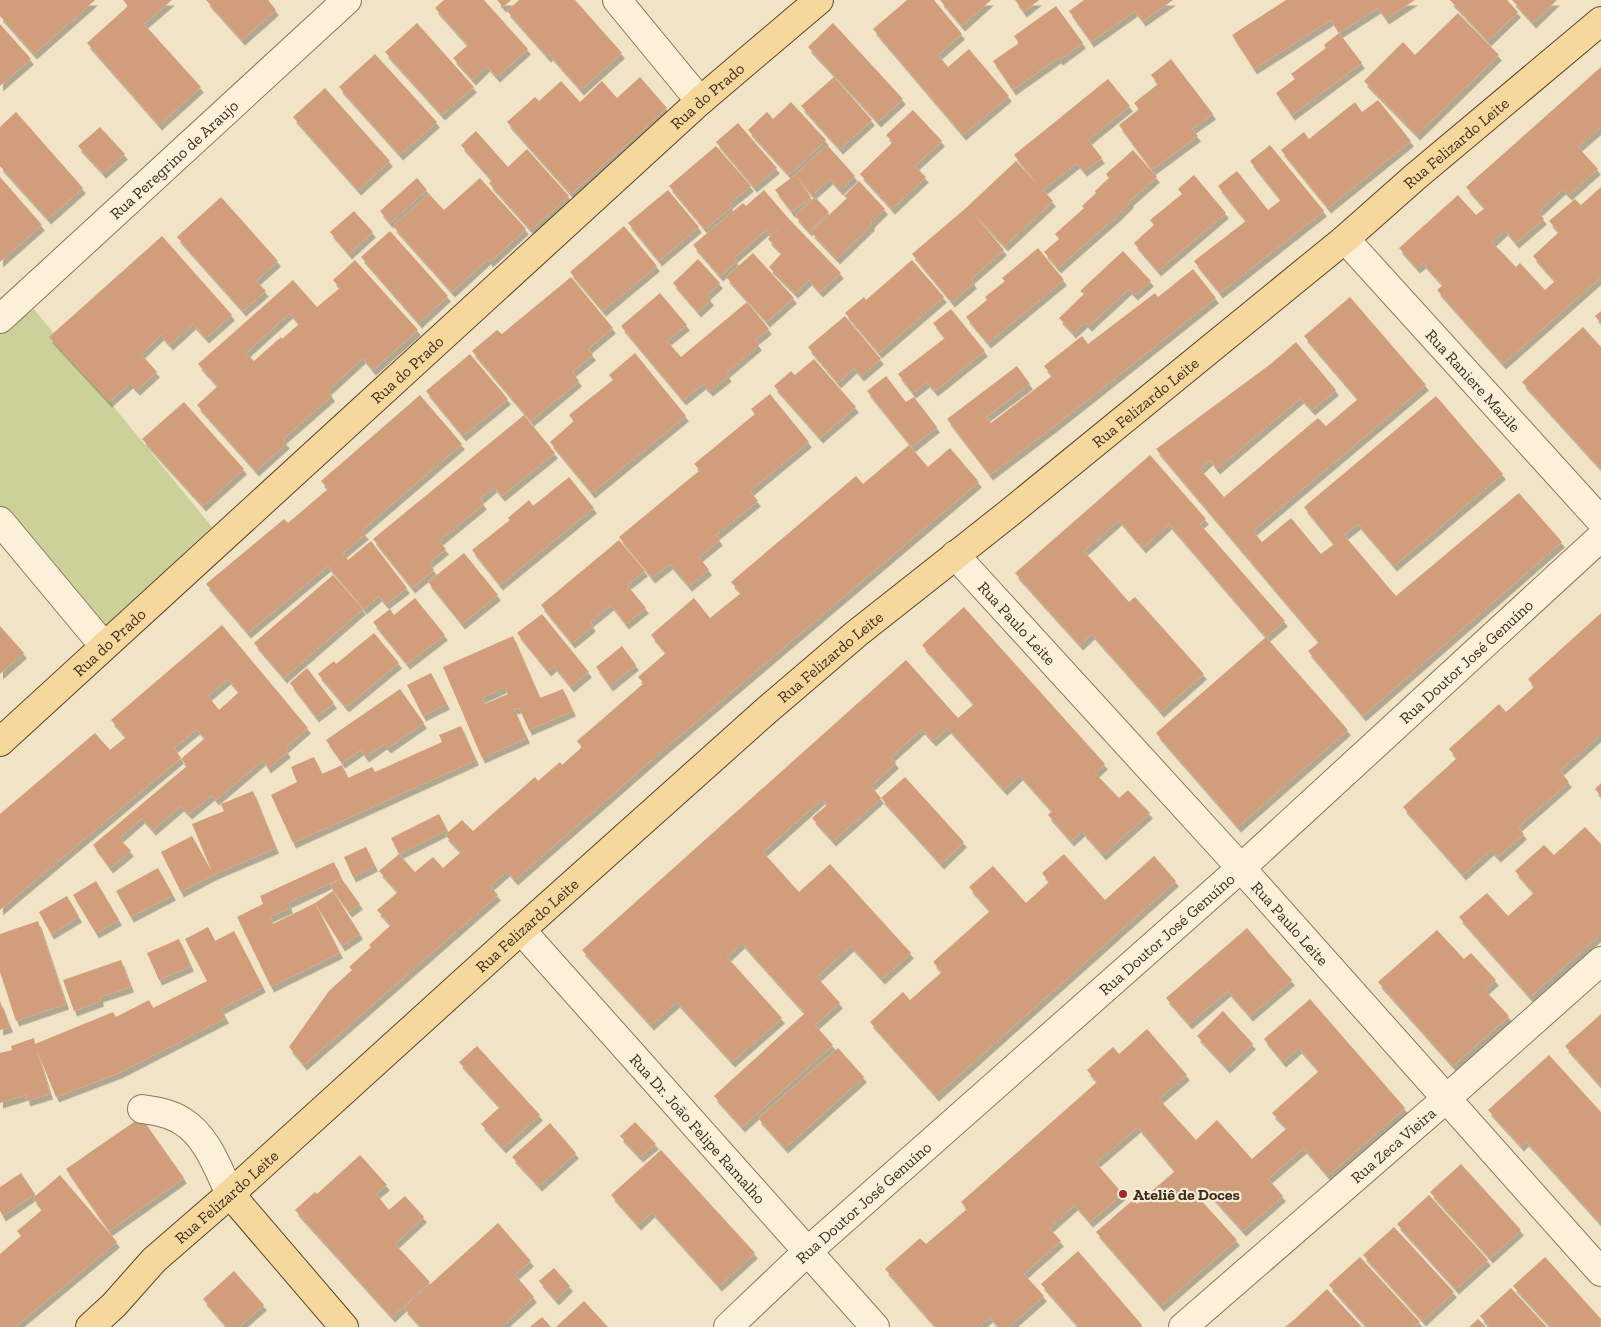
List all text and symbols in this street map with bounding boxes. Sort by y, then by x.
street label: Rua do Prado [667,59,748,133]
street label: Rua Felizardo Leite [1400,93,1513,193]
street label: Rua Peregrino de Araujo [106,96,242,223]
street label: Rua Raniere Mazile [1421,325,1525,436]
street label: Rua do Prado [367,332,448,408]
street label: Rua Felizardo Leite [1088,353,1203,452]
street label: Rua Paulo Leite [974,578,1060,669]
street label: Rua Doutor José Genuíno [1396,595,1537,728]
street label: Rua do Prado [69,604,150,680]
street label: Rua Felizardo Leite [774,607,887,707]
street label: Rua Doutor José Genuíno [1095,869,1239,999]
street label: Rua Felizardo Leite [472,874,583,977]
street label: Rua Paulo Leite [1247,878,1332,970]
street label: Rua Dr. João Felipe Ramalho [626,1050,770,1208]
street label: Rua Zeca Vieira [1347,1103,1440,1187]
street label: Rua Doutor José Genuíno [792,1138,935,1268]
street label: Rua Felizardo Leite [171,1146,282,1248]
place label: Ateliê de Doces [1133,1185,1240,1204]
marker: Ateliê de Doces [1117,1188,1129,1200]

